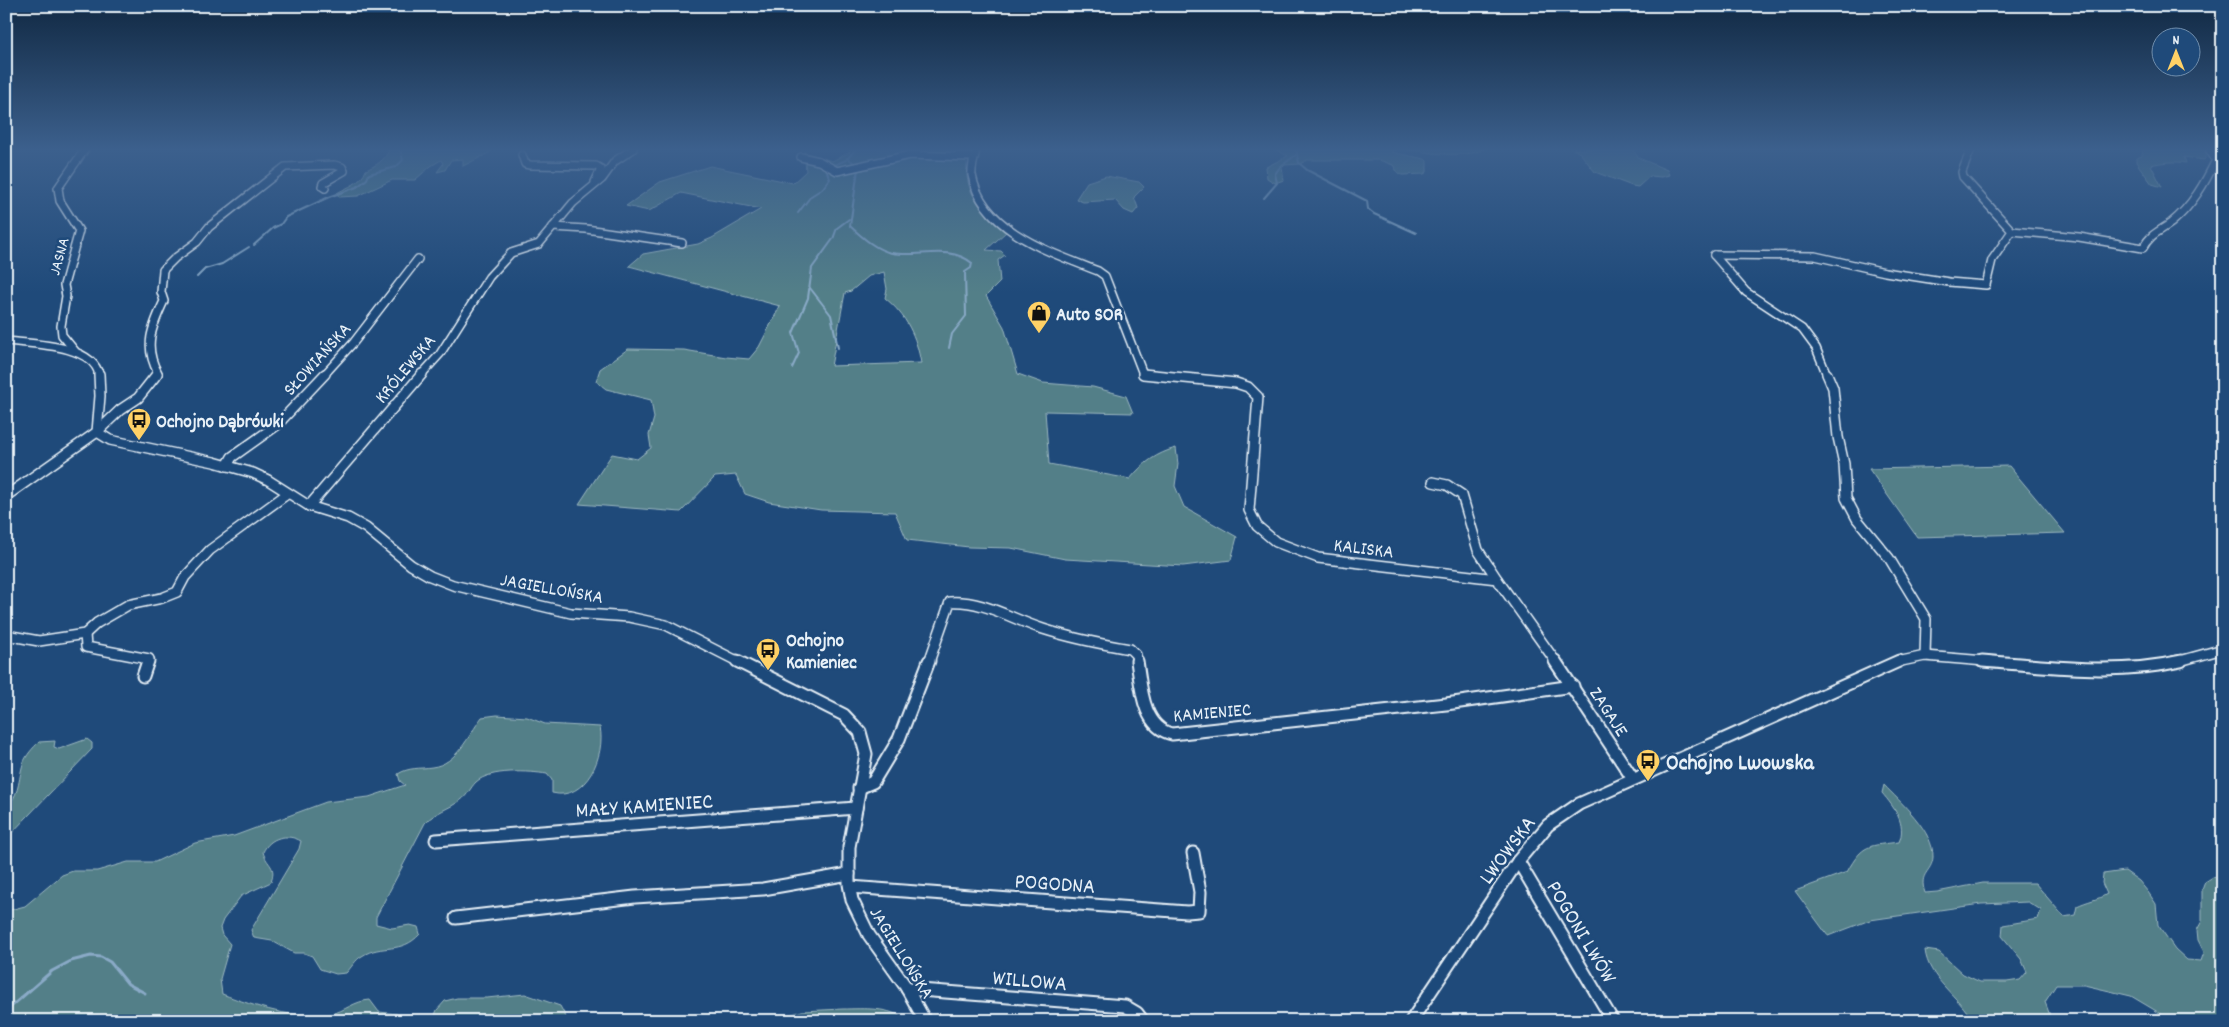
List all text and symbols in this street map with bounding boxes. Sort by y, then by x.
north arrow [2152,28,2202,78]
text: N [2173,31,2180,51]
street label: JASNA [44,235,77,278]
shop icon: Auto SOR [1026,300,1052,334]
place label: Auto SOR [1056,303,1123,330]
street label: SŁOWIAŃSKA [278,318,359,403]
street label: KRÓLEWSKA [370,330,444,411]
bus stop icon: Ochojno Dąbrówki [126,407,152,441]
place label: Ochojno Dąbrówki [156,410,284,437]
street label: KALISKA [1332,533,1395,568]
street label: JAGIELLOŃSKA [498,568,605,613]
place label: Ochojno Kamieniec [786,629,857,678]
bus stop icon: Ochojno Kamieniec [755,637,781,671]
street label: ZAGAJE [1581,683,1633,743]
street label: KAMIENIEC [1172,698,1252,731]
bus stop icon: Ochojno Lwowska [1635,748,1661,782]
place label: Ochojno Lwowska [1666,749,1815,780]
street label: MAŁY KAMIENIEC [574,787,714,828]
street label: LWOWSKA [1473,810,1545,892]
street label: POGODNA [1013,867,1096,904]
street label: POGONI LWÓW [1537,875,1623,991]
street label: JAGIELLOŃSKA [861,903,939,1005]
street label: WILLOWA [991,964,1068,1001]

